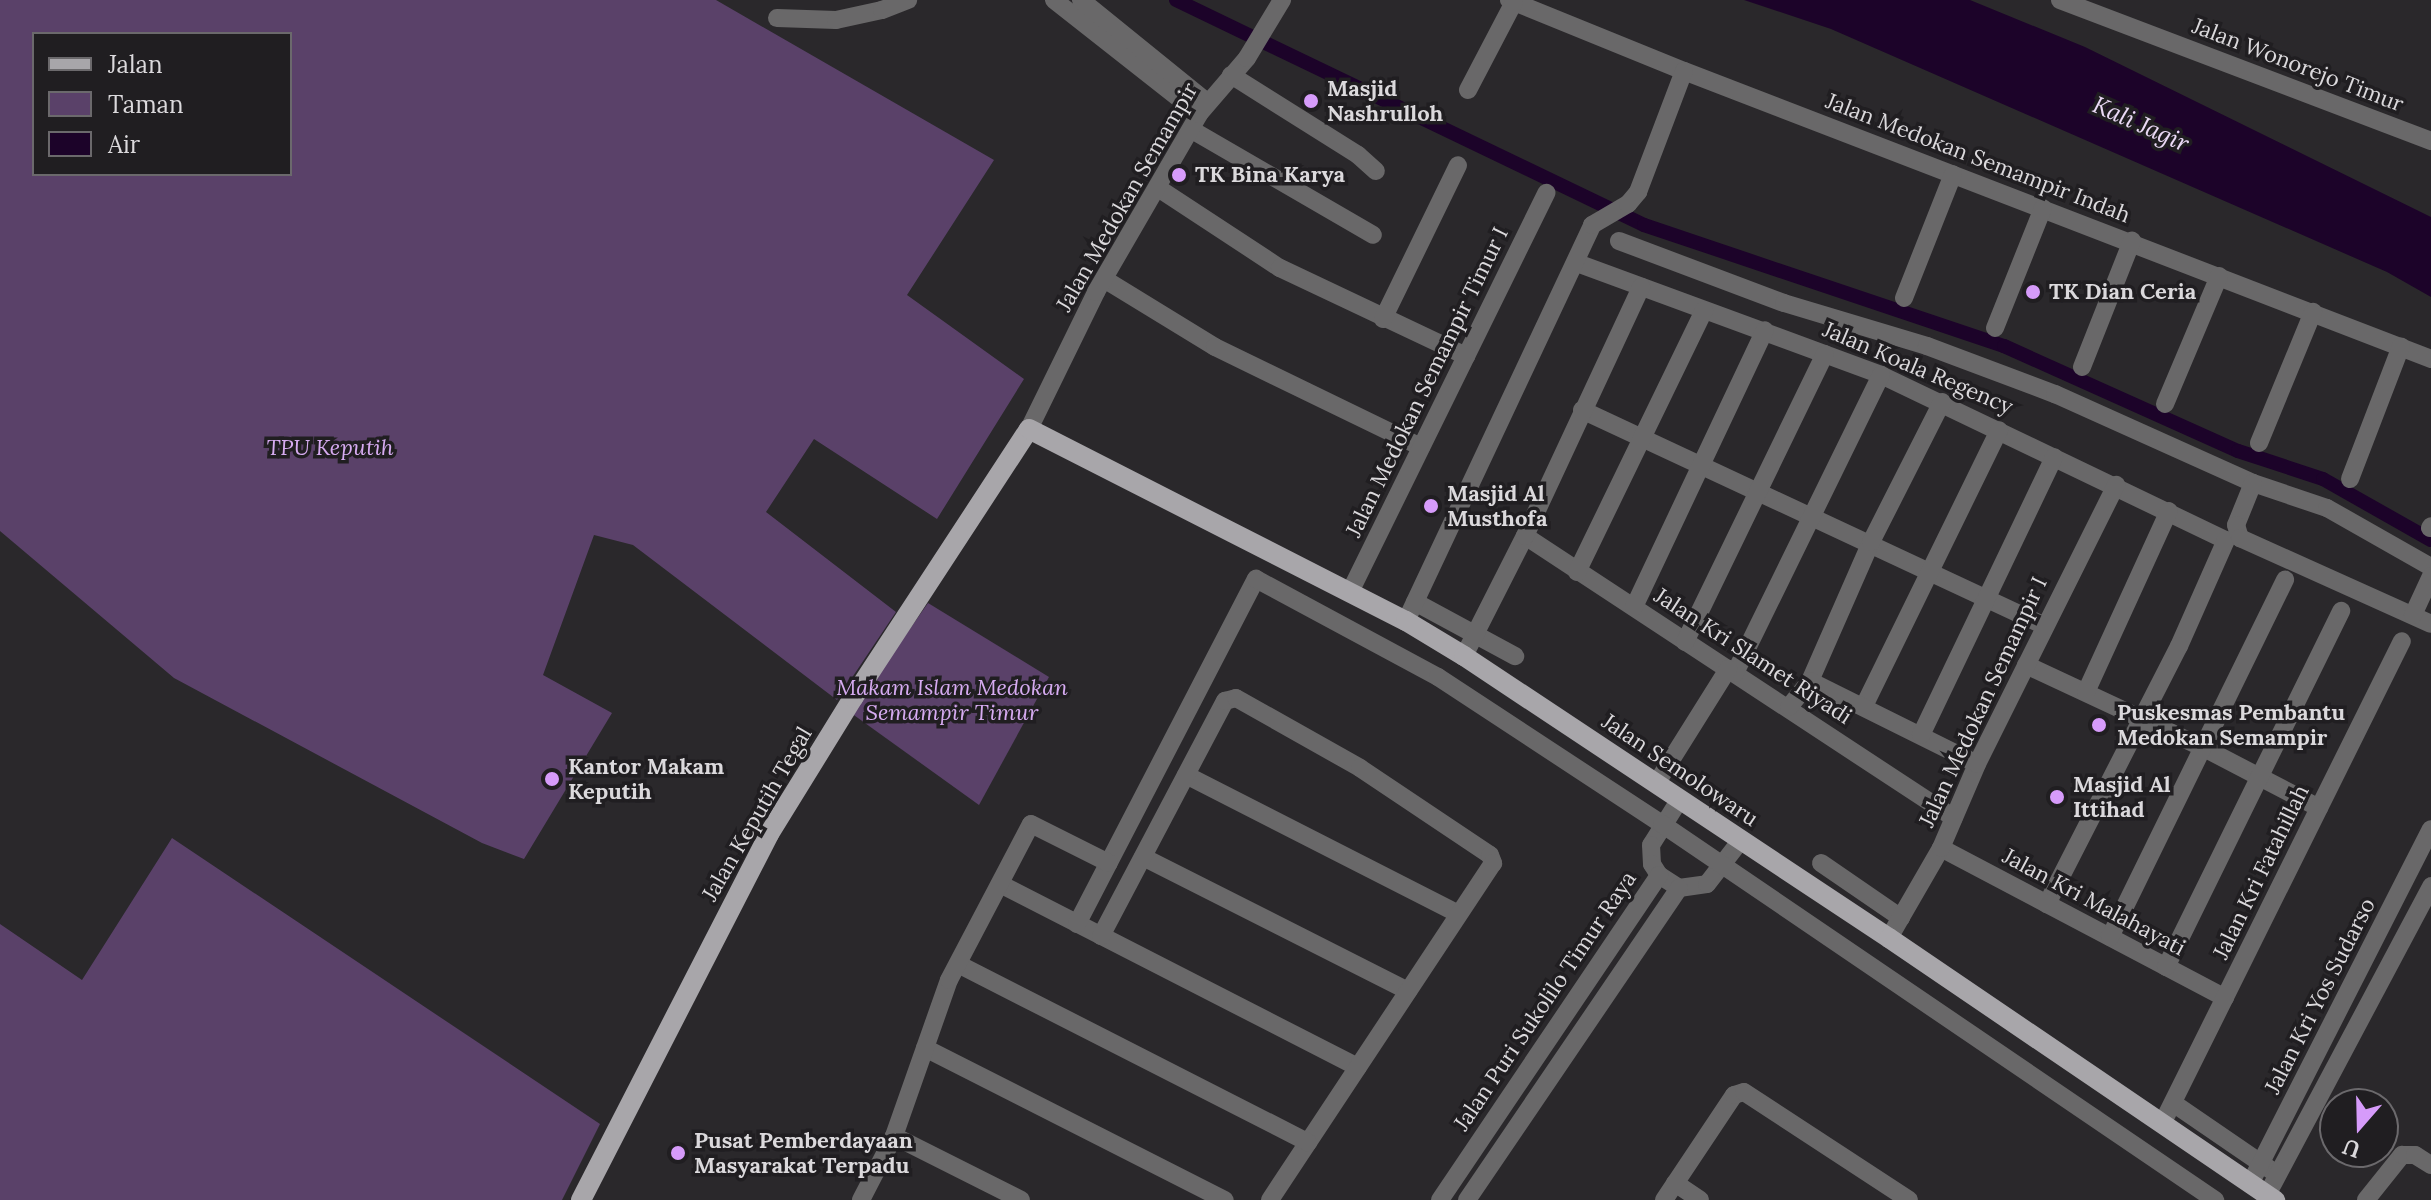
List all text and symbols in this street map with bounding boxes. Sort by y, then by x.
street label: Jalan Wonorejo Timur [2189,13,2407,117]
legend [32,32,292,176]
text: Jalan [108,49,162,80]
place label: Masjid Nashrulloh [1327,75,1443,126]
street label: Jalan Medokan Semampir [1051,78,1203,316]
street label: Jalan Medokan Semampir Indah [1822,88,2134,228]
text: Taman [108,89,184,120]
water label: Kali Jagir [2088,90,2194,158]
marker: Masjid Nashrulloh [1302,92,1320,110]
text: Air [108,129,140,160]
place label: TK Bina Karya [1195,162,1345,188]
marker: TK Bina Karya [1170,166,1188,184]
street label: Jalan Medokan Semampir Timur I [1340,223,1514,541]
place label: TK Dian Ceria [2049,279,2196,305]
marker: TK Dian Ceria [2024,283,2042,301]
street label: Jalan Koala Regency [1819,316,2017,420]
park label: TPU Keputih [266,435,394,461]
place label: Masjid Al Musthofa [1447,480,1547,532]
marker: Masjid Al Musthofa [1422,497,1440,515]
street label: Jalan Medokan Semampir I [1913,573,2053,831]
street label: Jalan Kri Slamet Riyadi [1649,582,1857,730]
park label: Makam Islam Medokan Semampir Timur [836,674,1068,726]
place label: Puskesmas Pembantu Medokan Semampir [2117,699,2345,750]
street label: Jalan Semolowaru [1597,708,1763,832]
marker: Puskesmas Pembantu Medokan Semampir [2088,714,2110,736]
street label: Jalan Keputih Tegal [696,722,818,906]
place label: Kantor Makam Keputih [568,753,724,804]
marker: Kantor Makam Keputih [543,770,561,788]
place label: Masjid Al Ittihad [2073,771,2171,822]
street label: Jalan Kri Fatahillah [2207,781,2315,963]
marker: Masjid Al Ittihad [2048,788,2066,806]
street label: Jalan Kri Malahayati [1998,843,2190,961]
street label: Jalan Puri Sukolilo Timur Raya [1448,866,1642,1136]
street label: Jalan Kri Yos Sudarso [2259,894,2381,1098]
north arrow [2319,1088,2399,1168]
place label: Pusat Pemberdayaan Masyarakat Terpadu [694,1127,913,1178]
text: U [2339,1133,2364,1165]
marker: Pusat Pemberdayaan Masyarakat Terpadu [669,1144,687,1162]

